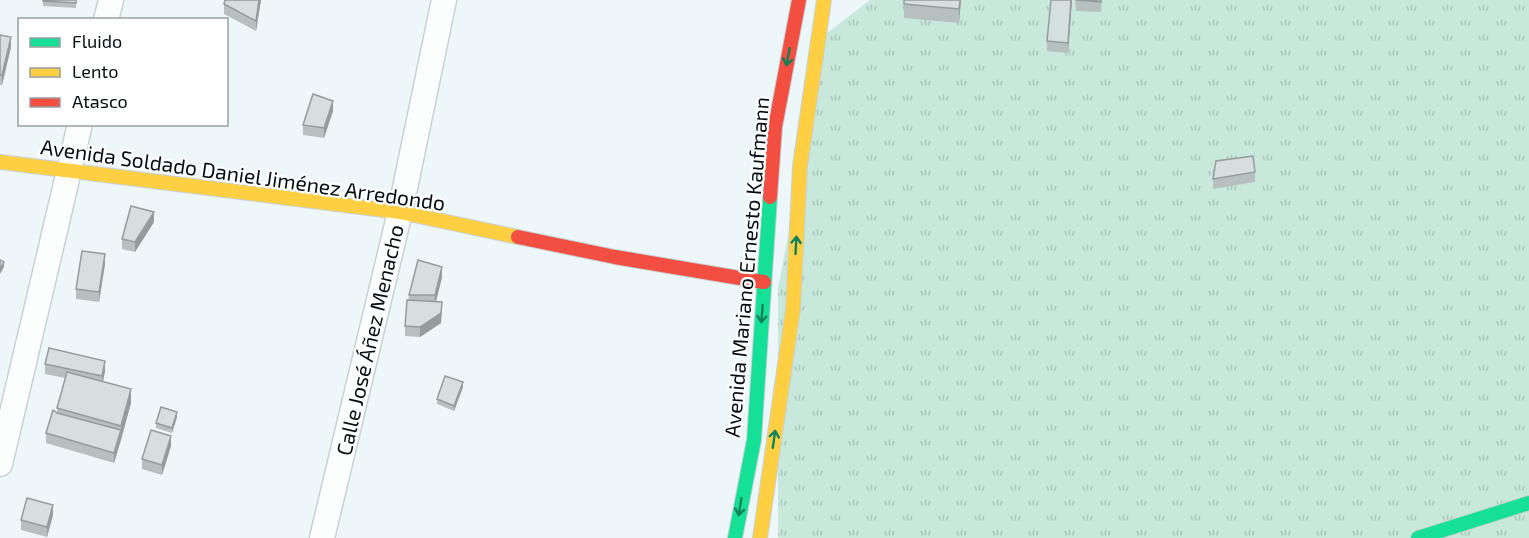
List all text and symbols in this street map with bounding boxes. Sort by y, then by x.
legend [18,18,228,126]
text: Fluido [72,30,122,52]
one-way arrow [782,47,793,67]
text: Lento [72,60,118,82]
text: Atasco [72,90,128,112]
street label: Avenida Mariano Ernesto Kaufmann [719,96,773,438]
street label: Avenida Soldado Daniel Jiménez Arredondo [39,133,447,215]
street label: Calle José Áñez Menacho [330,222,408,458]
one-way arrow [791,236,802,256]
one-way arrow [756,303,767,323]
one-way arrow [769,429,780,449]
one-way arrow [735,497,746,516]

